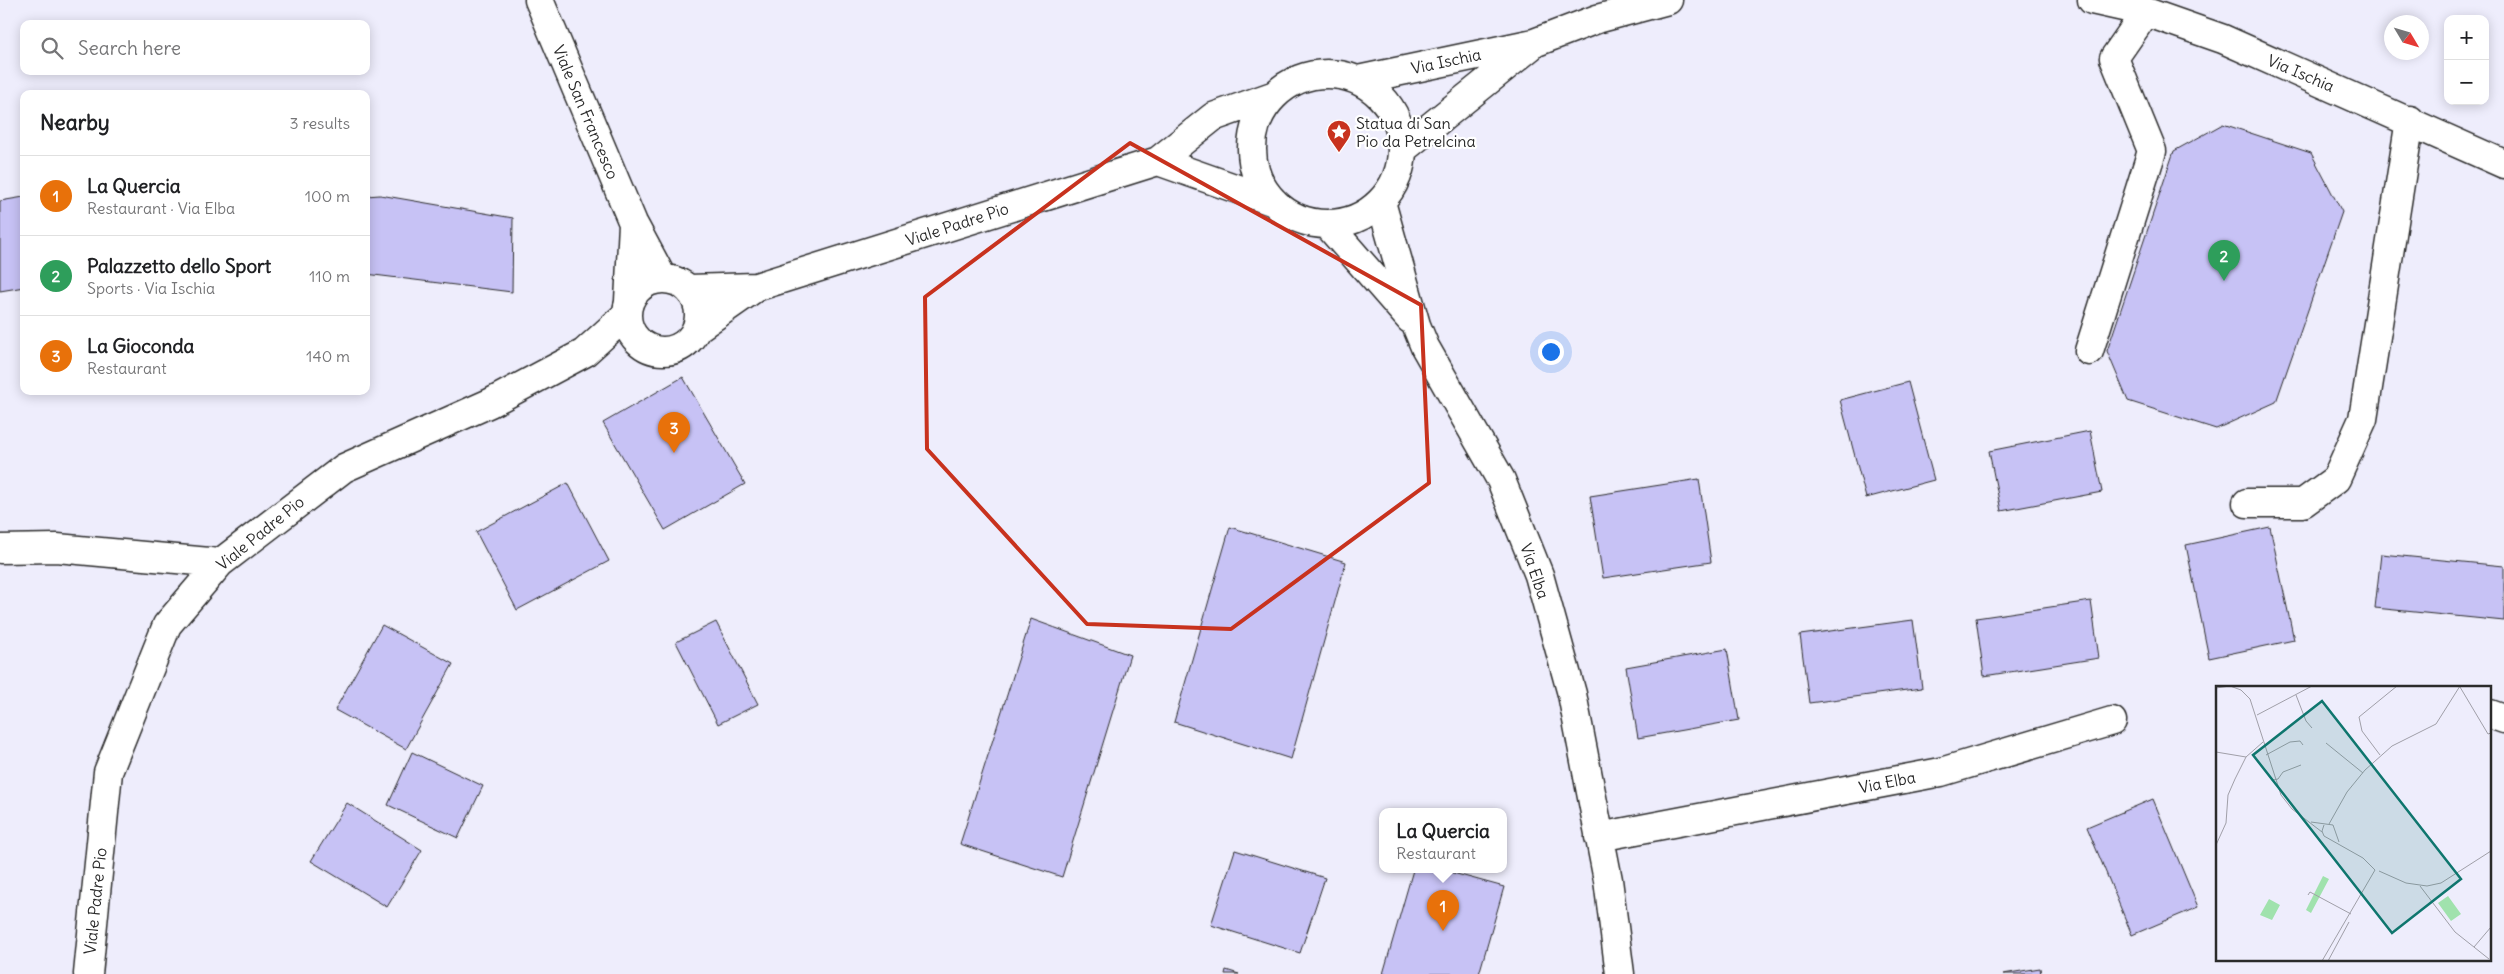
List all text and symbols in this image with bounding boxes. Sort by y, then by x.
north arrow [2384,15,2429,60]
map controls [2444,15,2489,105]
button: + [2444,15,2489,60]
search box [20,20,370,75]
icon: search [38,34,66,62]
text: Search here [78,36,181,60]
street label: Viale San Francesco [549,42,623,182]
street label: Via Ischia [1409,44,1483,78]
street label: Via Ischia [2264,50,2338,96]
button: − [2444,60,2489,105]
text: Nearby [40,109,110,136]
text: 3 results [290,113,350,133]
place label: Statua di San Pio da Petrelcina [1356,113,1476,151]
place icon: Statua di San Pio da Petrelcina [1326,119,1352,153]
text: La Quercia [87,174,181,198]
text: 1 [53,186,59,206]
text: 100 m [305,186,350,206]
text: Restaurant · Via Elba [87,198,235,218]
street label: Viale Padre Pio [903,198,1011,250]
pin: 2 [2208,240,2240,281]
text: Palazzetto dello Sport [87,254,271,278]
text: 2 [52,266,60,286]
text: 110 m [309,266,350,286]
text: Sports · Via Ischia [87,278,215,298]
text: La Gioconda [87,334,194,358]
your location [1538,339,1564,365]
text: 3 [51,346,61,366]
text: 140 m [306,346,350,366]
text: Restaurant [87,358,167,378]
pin: 3 [658,412,690,453]
street label: Viale Padre Pio [212,492,308,574]
street label: Via Elba [1516,541,1554,601]
inset map [2216,686,2492,962]
street label: Via Elba [1857,767,1917,797]
popup [1379,808,1507,873]
text: La Quercia [1396,819,1490,843]
text: Restaurant [1396,843,1476,863]
street label: Viale Padre Pio [79,847,111,955]
pin: 1 [1427,890,1459,931]

